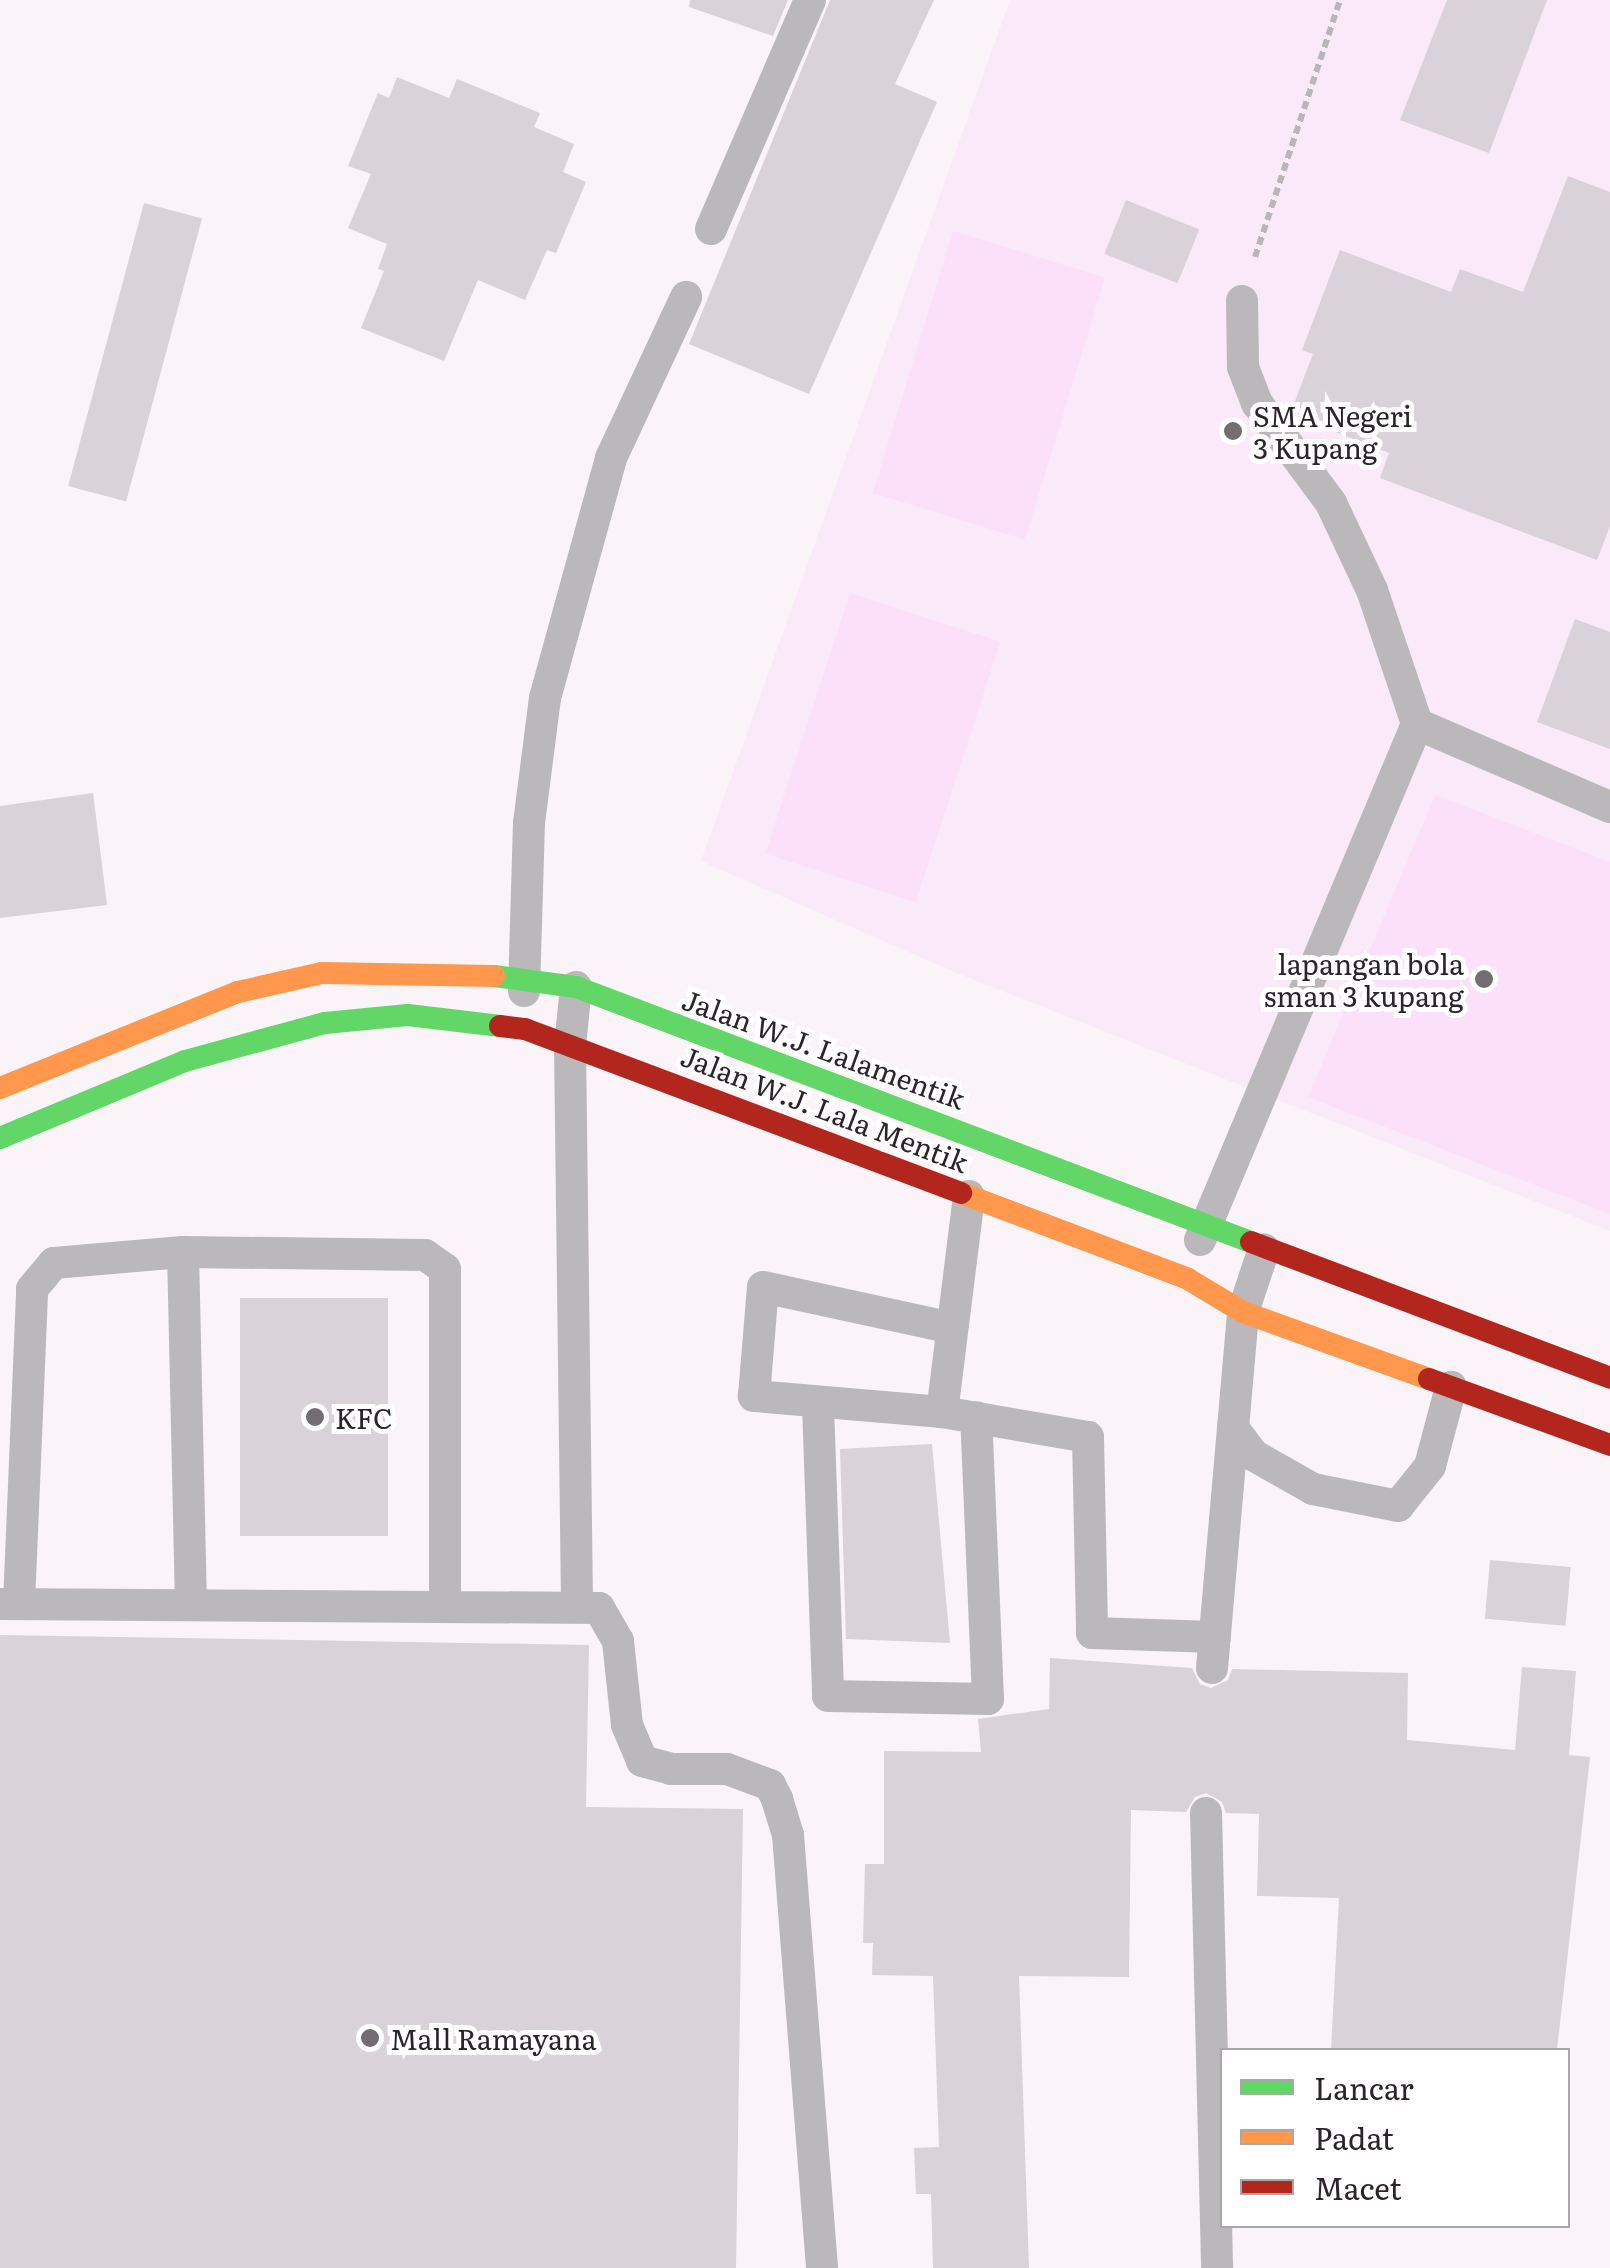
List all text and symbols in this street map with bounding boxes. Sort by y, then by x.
place label: SMA Negeri 3 Kupang [1253,398,1412,464]
marker: SMA Negeri 3 Kupang [1222,420,1244,442]
place label: lapangan bola sman 3 kupang [1264,946,1464,1012]
marker: lapangan bola sman 3 kupang [1473,968,1495,990]
street label: Jalan W.J. Lalamentik [678,981,970,1115]
street label: Jalan W.J. Lala Mentik [677,1038,973,1178]
place label: KFC [335,1400,393,1434]
marker: KFC [304,1406,326,1428]
place label: Mall Ramayana [390,2021,597,2055]
marker: Mall Ramayana [359,2027,381,2049]
legend [1220,2048,1570,2228]
text: Lancar [1314,2065,1414,2109]
text: Padat [1314,2115,1394,2159]
text: Macet [1314,2165,1402,2209]

